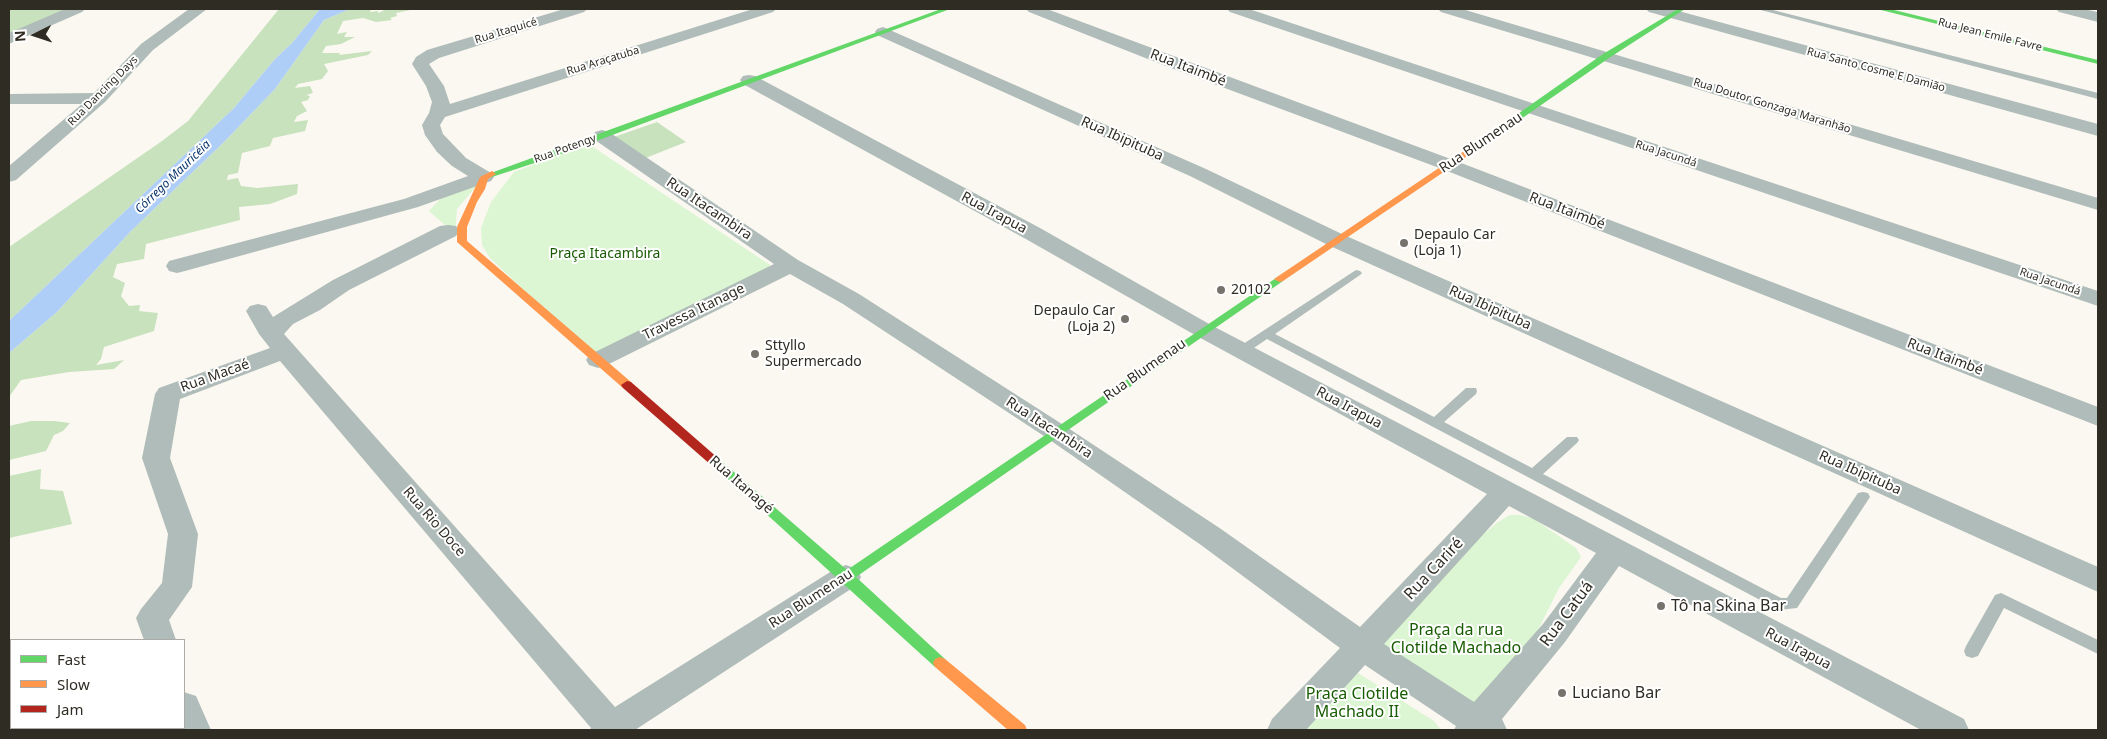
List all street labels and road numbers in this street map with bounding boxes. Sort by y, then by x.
street label: Rua Itaquicé [473,15,539,47]
street label: Rua Jean Emile Favre [1937,16,2043,54]
street label: Rua Araçatuba [565,44,641,78]
street label: Rua Santo Cosme E Damião [1805,45,1947,95]
street label: Rua Itaimbé [1148,46,1228,90]
street label: Rua Dancing Days [65,53,141,129]
street label: Rua Doutor Gonzaga Maranhão [1692,76,1852,136]
street label: Rua Blumenau [1436,109,1526,177]
street label: Rua Ibipituba [1078,113,1166,165]
street label: Rua Potengy [532,132,598,166]
street label: Rua Jacundá [1634,138,1698,170]
street label: Rua Itacambira [663,174,755,244]
street label: Rua Irapua [958,189,1030,237]
street label: Rua Itaimbé [1527,189,1607,233]
street label: Rua Jacundá [2018,265,2082,299]
street label: Travessa Itanage [640,280,748,344]
street label: Rua Ibipituba [1446,282,1534,334]
street label: Rua Blumenau [1101,335,1189,405]
street label: Rua Itaimbé [1905,335,1985,379]
street label: Rua Macaé [178,356,252,396]
street label: Rua Irapua [1313,384,1385,432]
street label: Rua Itacambira [1003,394,1095,462]
street label: Rua Ibipituba [1816,447,1904,499]
street label: Rua Itanagé [705,453,777,517]
street label: Rua Rio Doce [399,484,469,560]
street label: Rua Cariré [1400,534,1468,604]
street label: Rua Blumenau [766,566,856,632]
street label: Rua Catuá [1536,578,1598,650]
street label: Rua Irapua [1762,625,1834,673]

